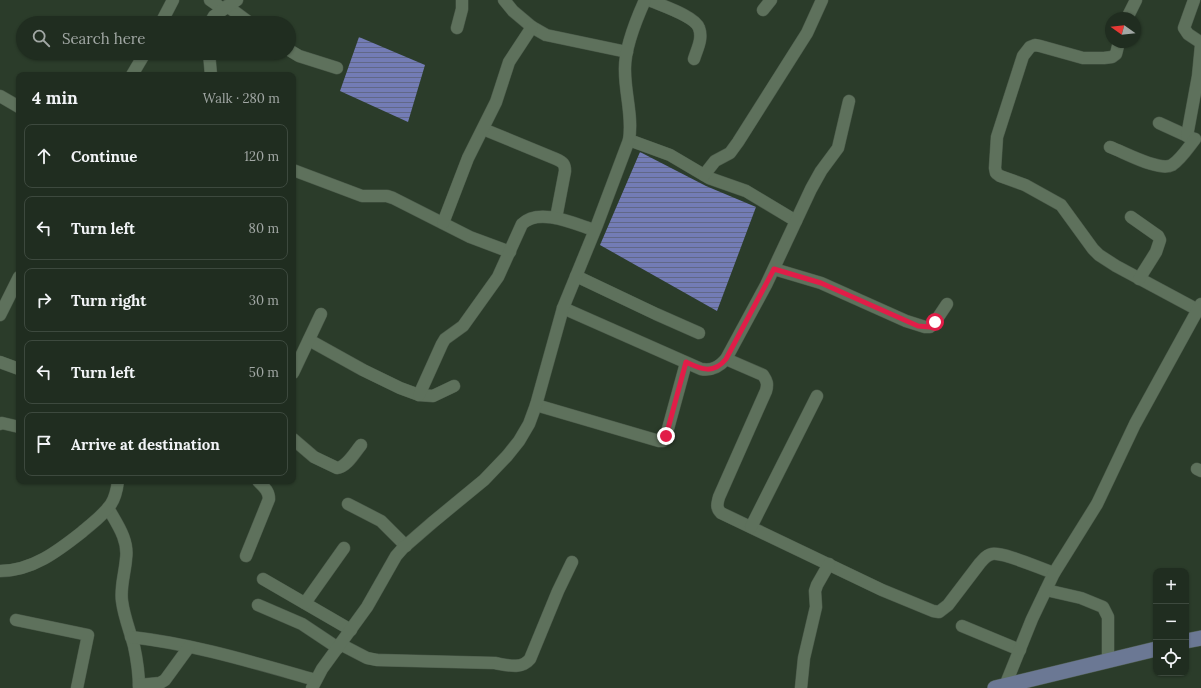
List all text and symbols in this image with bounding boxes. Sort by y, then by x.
north arrow [1105,12,1141,48]
search box [16,16,296,60]
icon: search [30,27,52,49]
text: Search here [62,29,145,48]
text: 4 min [32,87,78,109]
text: Walk · 280 m [203,90,280,107]
icon: ahead [33,145,55,167]
text: Continue [71,147,137,166]
text: 120 m [244,148,279,165]
icon: left [33,217,55,239]
text: Turn left [71,219,135,238]
text: 80 m [249,220,279,237]
icon: right [33,289,55,311]
text: Turn right [71,291,147,310]
text: 30 m [249,292,279,309]
route start [926,313,944,331]
icon: left [33,361,55,383]
text: Turn left [71,363,135,382]
text: 50 m [249,364,279,381]
route end [657,427,675,445]
icon: arrive [33,433,55,455]
text: Arrive at destination [71,435,220,454]
map controls [1153,568,1189,676]
button: + [1153,568,1189,604]
button: − [1153,604,1189,640]
button: locate [1153,640,1189,676]

